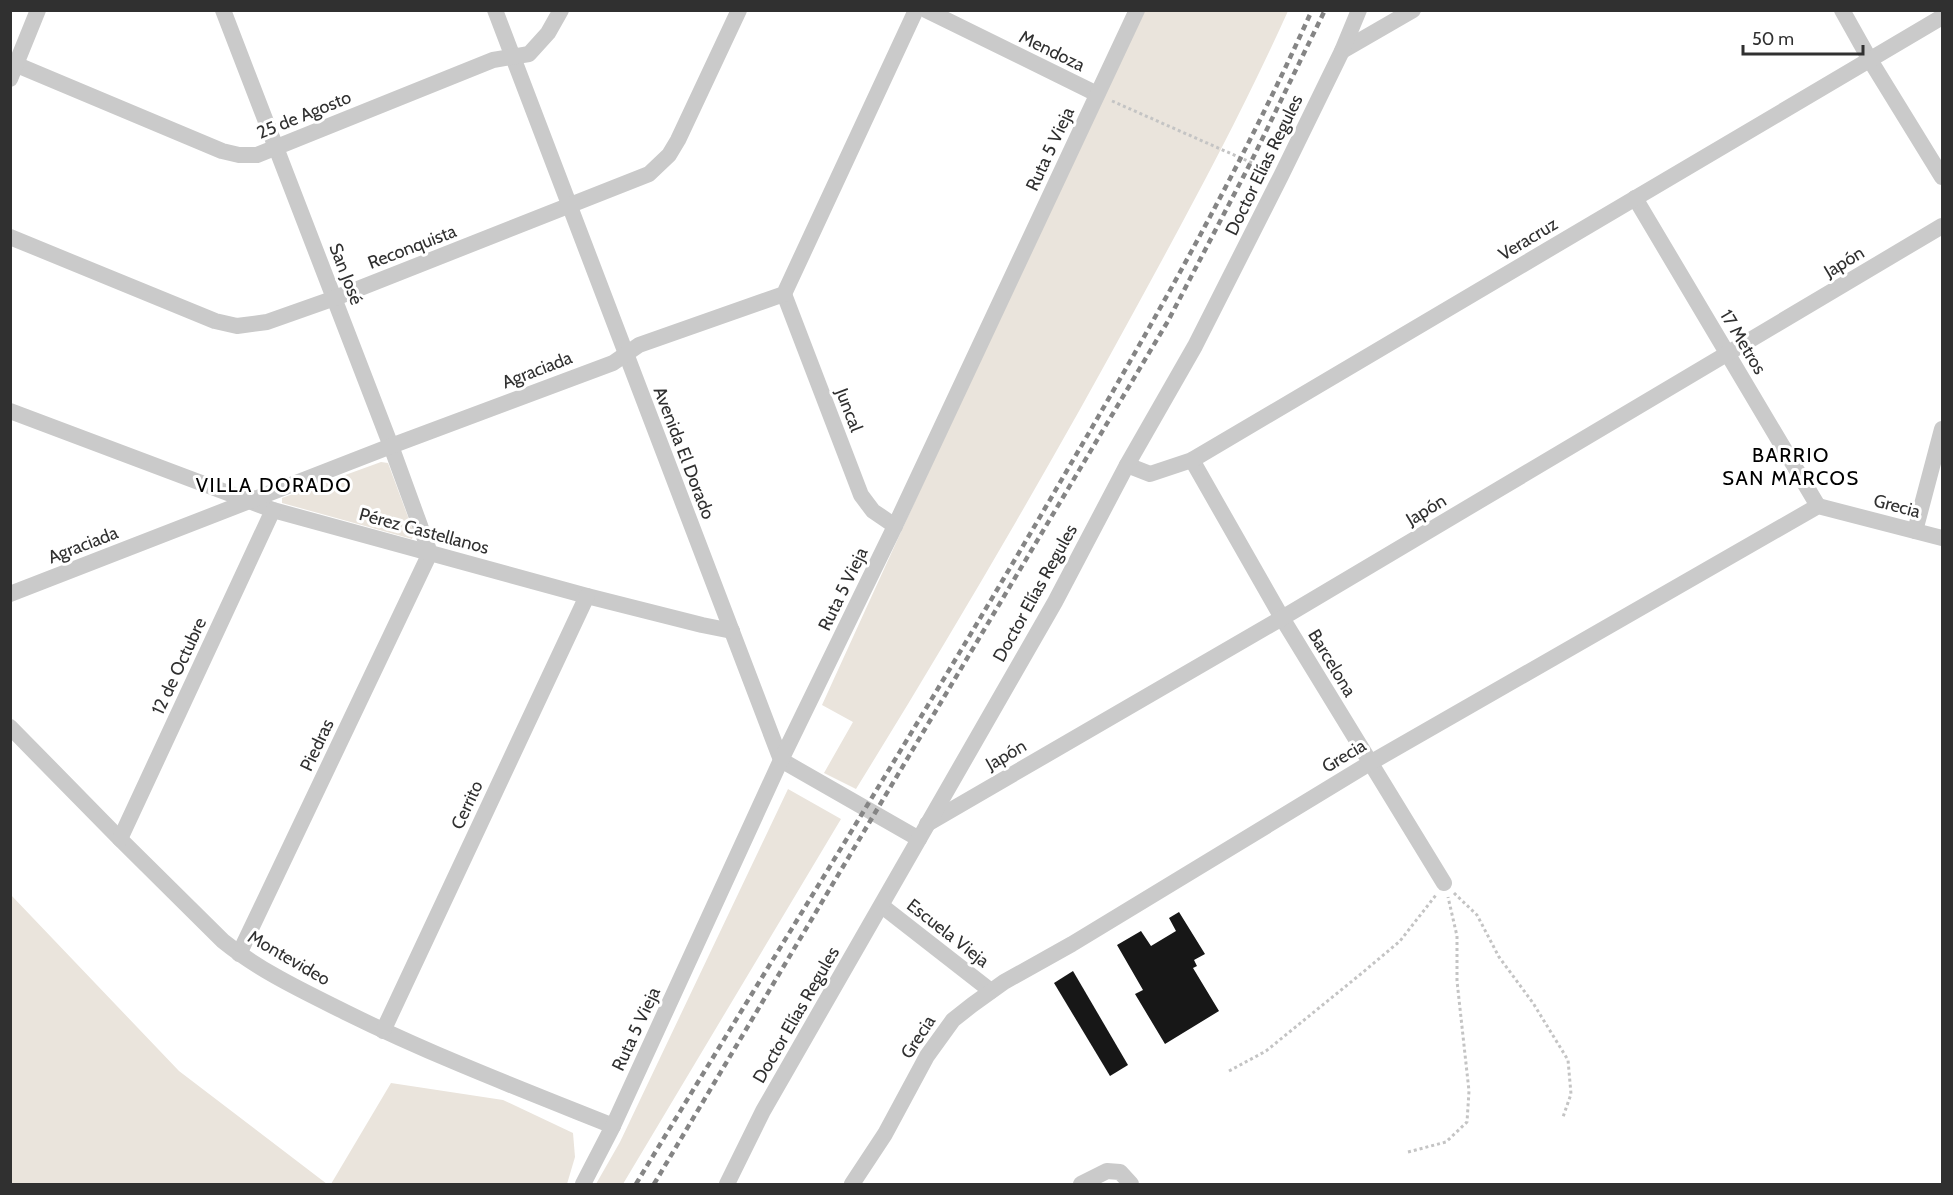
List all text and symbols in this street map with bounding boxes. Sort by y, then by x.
scale bar [1743,18,1863,56]
street label: Mendoza [1015,26,1089,76]
text: 50 m [1752,28,1794,50]
street label: 25 de Agosto [254,86,354,144]
street label: Doctor Elías Regules [1220,91,1308,239]
street label: Ruta 5 Vieja [1021,103,1079,194]
street label: Veracruz [1494,213,1562,265]
street label: Reconquista [365,220,460,274]
street label: San José [324,240,368,308]
street label: Japón [1819,241,1868,283]
street label: 17 Metros [1715,306,1771,378]
street label: Agraciada [499,346,576,393]
street label: Avenida El Dorado [649,384,719,522]
street label: Juncal [830,384,868,436]
district label: BARRIO SAN MARCOS [1722,443,1860,490]
district label: VILLA DORADO [196,473,352,497]
street label: Japón [1401,489,1450,531]
street label: Grecia [1871,489,1923,523]
street label: Pérez Castellanos [357,503,491,559]
street label: Doctor Elías Regules [988,520,1082,666]
street label: Agraciada [45,521,122,568]
street label: Ruta 5 Vieja [813,543,873,634]
street label: 12 de Octubre [147,614,211,718]
street label: Barcelona [1303,625,1361,701]
street label: Piedras [295,715,339,775]
street label: Grecia [1318,734,1370,778]
street label: Japón [981,735,1030,776]
street label: Cerrito [446,777,488,833]
street label: Escuela Vieja [902,894,994,972]
street label: Montevideo [244,926,334,990]
street label: Doctor Elías Regules [748,943,844,1087]
street label: Ruta 5 Vieja [607,983,665,1074]
street label: Grecia [896,1011,940,1063]

